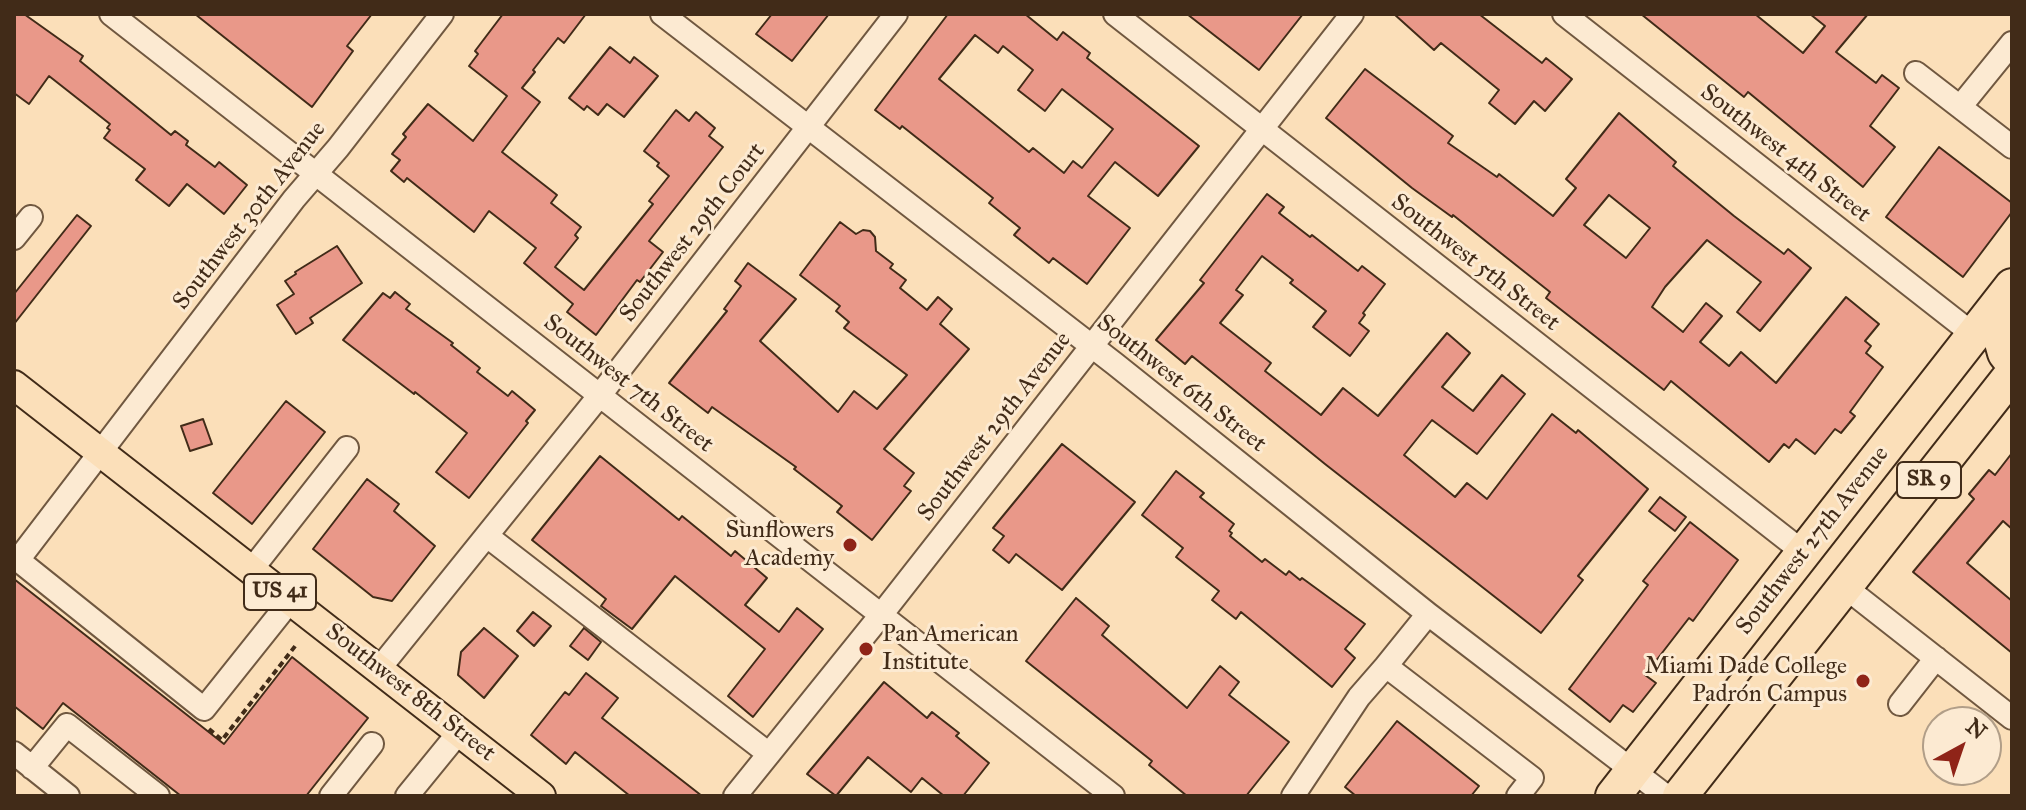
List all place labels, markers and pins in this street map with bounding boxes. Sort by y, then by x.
place label: Sunflowers Academy [725,517,834,573]
marker: Sunflowers Academy [841,536,859,554]
place label: Pan American Institute [882,621,1019,677]
marker: Pan American Institute [857,640,875,658]
place label: Miami Dade College Padrón Campus [1645,653,1847,709]
marker: Miami Dade College Padrón Campus [1854,672,1872,690]

